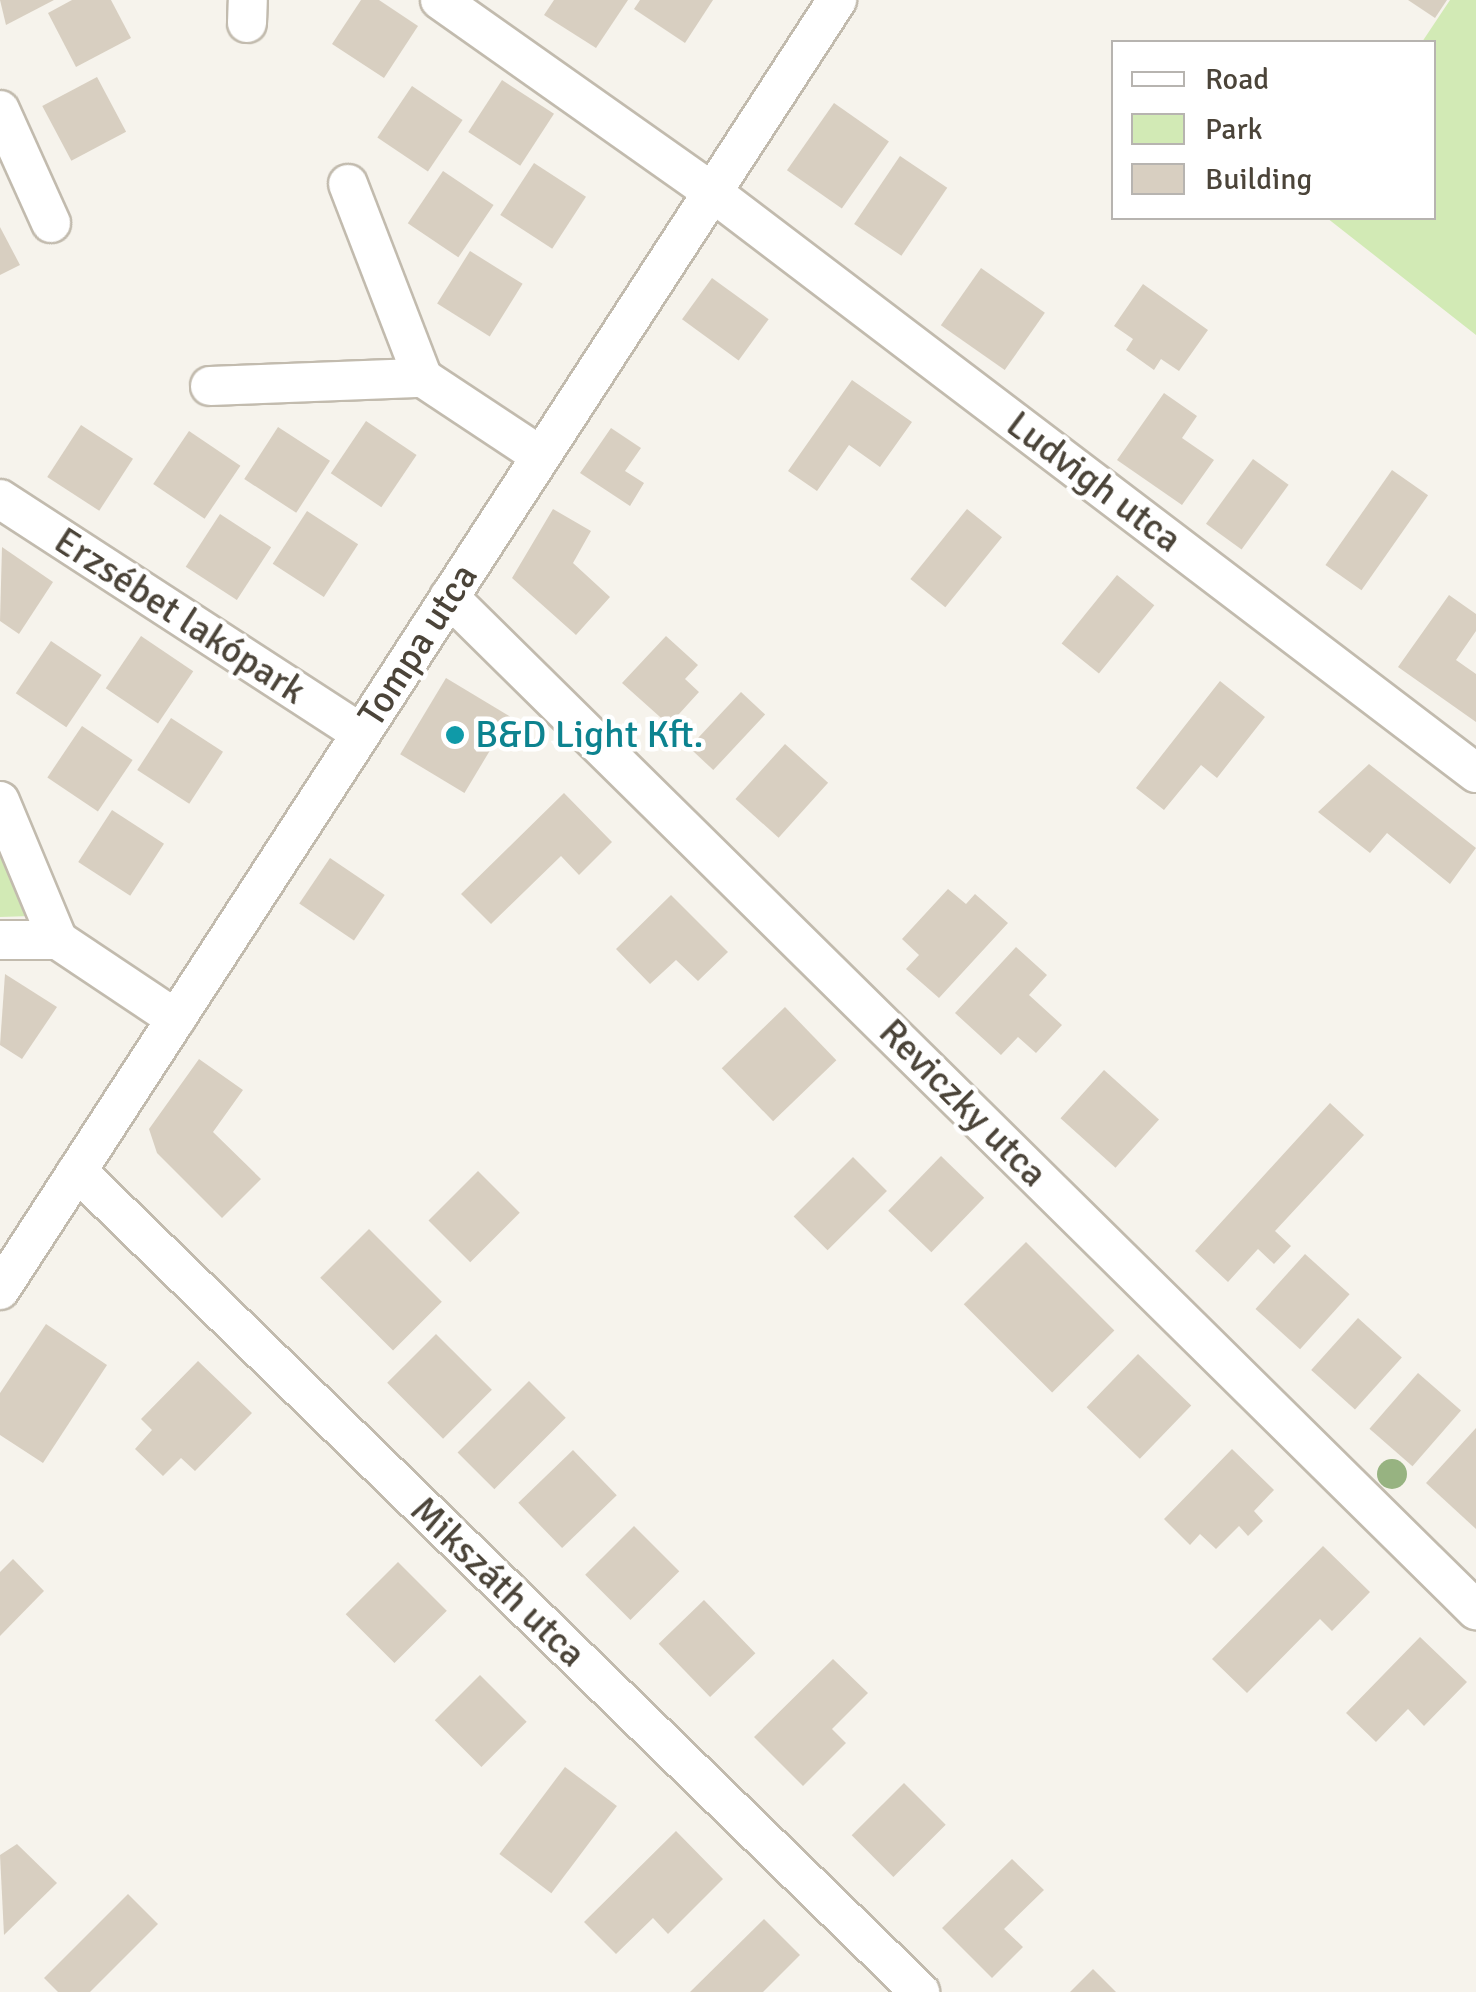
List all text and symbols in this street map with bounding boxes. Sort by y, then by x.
legend [1111,40,1436,220]
text: Road [1205,61,1269,98]
text: Park [1205,111,1263,148]
text: Building [1205,161,1312,198]
street label: Ludvigh utca [998,402,1190,562]
street label: Erzsébet lakópark [46,518,314,714]
street label: Tompa utca [349,555,487,735]
place label: B&D Light Kft. [475,712,704,758]
marker: B&D Light Kft. [444,724,466,746]
street label: Reviczky utca [869,1009,1057,1197]
street label: Mikszáth utca [401,1487,595,1677]

